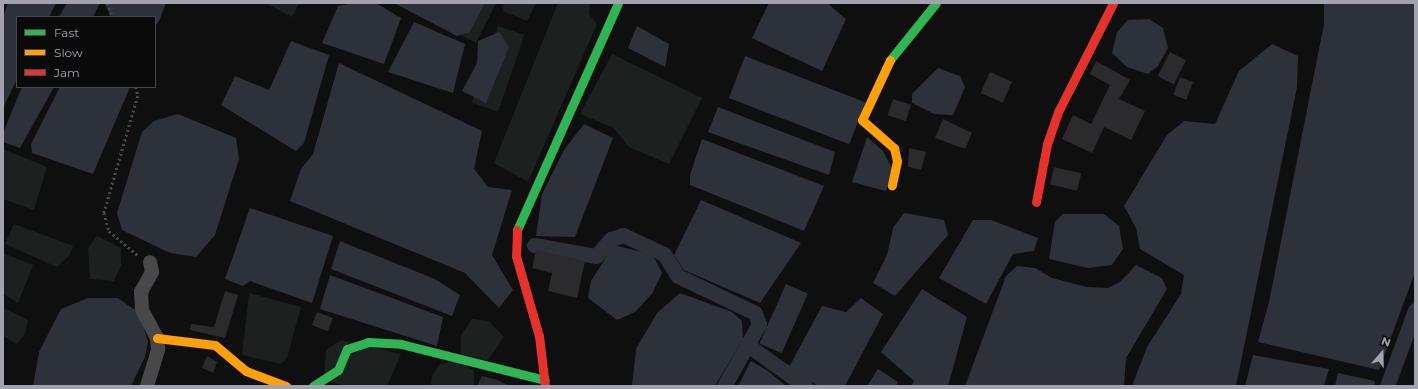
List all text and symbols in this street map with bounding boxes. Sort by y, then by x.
legend [16,16,156,88]
text: Fast [54,25,79,40]
text: Slow [54,45,83,60]
text: Jam [54,65,80,80]
north arrow [1362,333,1402,373]
text: N [1380,334,1393,350]

